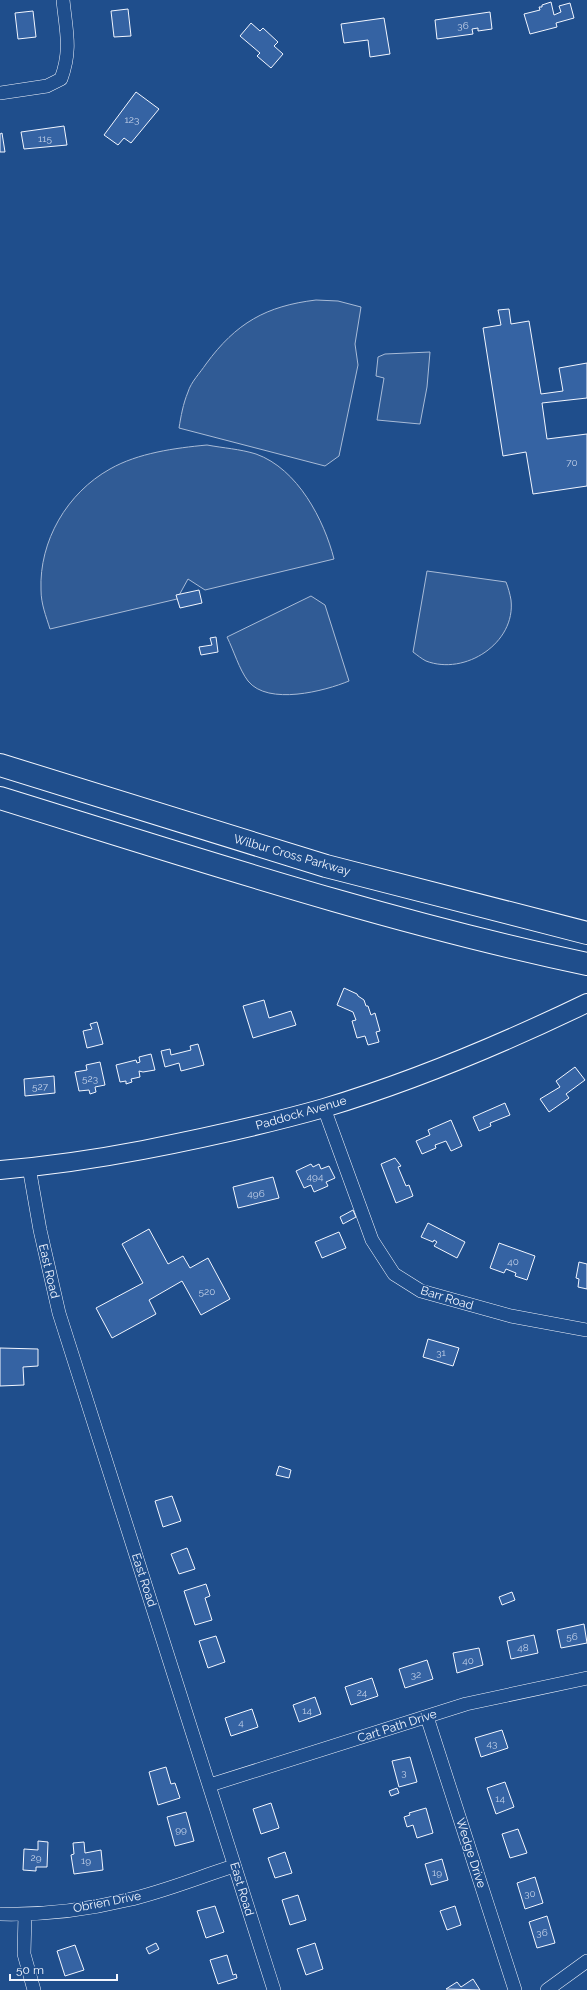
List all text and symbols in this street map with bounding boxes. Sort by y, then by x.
house number: 36 [457,20,469,31]
house number: 123 [125,114,139,125]
house number: 115 [38,133,53,144]
house number: 70 [566,457,578,468]
street label: Wilbur Cross Parkway [232,832,353,879]
house number: 523 [82,1073,98,1084]
house number: 527 [32,1081,49,1092]
street label: Paddock Avenue [254,1093,348,1133]
house number: 494 [307,1171,324,1182]
house number: 496 [247,1188,265,1199]
street label: East Road [36,1242,62,1300]
house number: 40 [507,1256,519,1267]
street label: Barr Road [419,1283,475,1313]
house number: 520 [199,1286,215,1297]
house number: 31 [436,1347,447,1358]
street label: East Road [129,1551,159,1609]
house number: 56 [566,1631,578,1642]
house number: 48 [517,1642,529,1653]
house number: 40 [462,1655,474,1666]
house number: 32 [411,1669,421,1680]
house number: 24 [357,1687,368,1698]
house number: 14 [302,1705,312,1716]
street label: Cart Path Drive [356,1707,438,1745]
house number: 4 [238,1717,244,1728]
house number: 43 [487,1738,497,1749]
house number: 3 [401,1767,407,1778]
house number: 14 [495,1793,505,1804]
street label: Wedge Drive [453,1816,489,1890]
house number: 99 [175,1824,187,1835]
house number: 29 [30,1852,42,1863]
house number: 19 [81,1855,91,1866]
street label: East Road [227,1860,257,1918]
house number: 19 [432,1867,442,1878]
house number: 30 [524,1888,536,1899]
street label: Obrien Drive [72,1889,142,1915]
house number: 36 [536,1927,548,1938]
scale bar [10,1956,117,1982]
text: 50 m [16,1963,44,1977]

